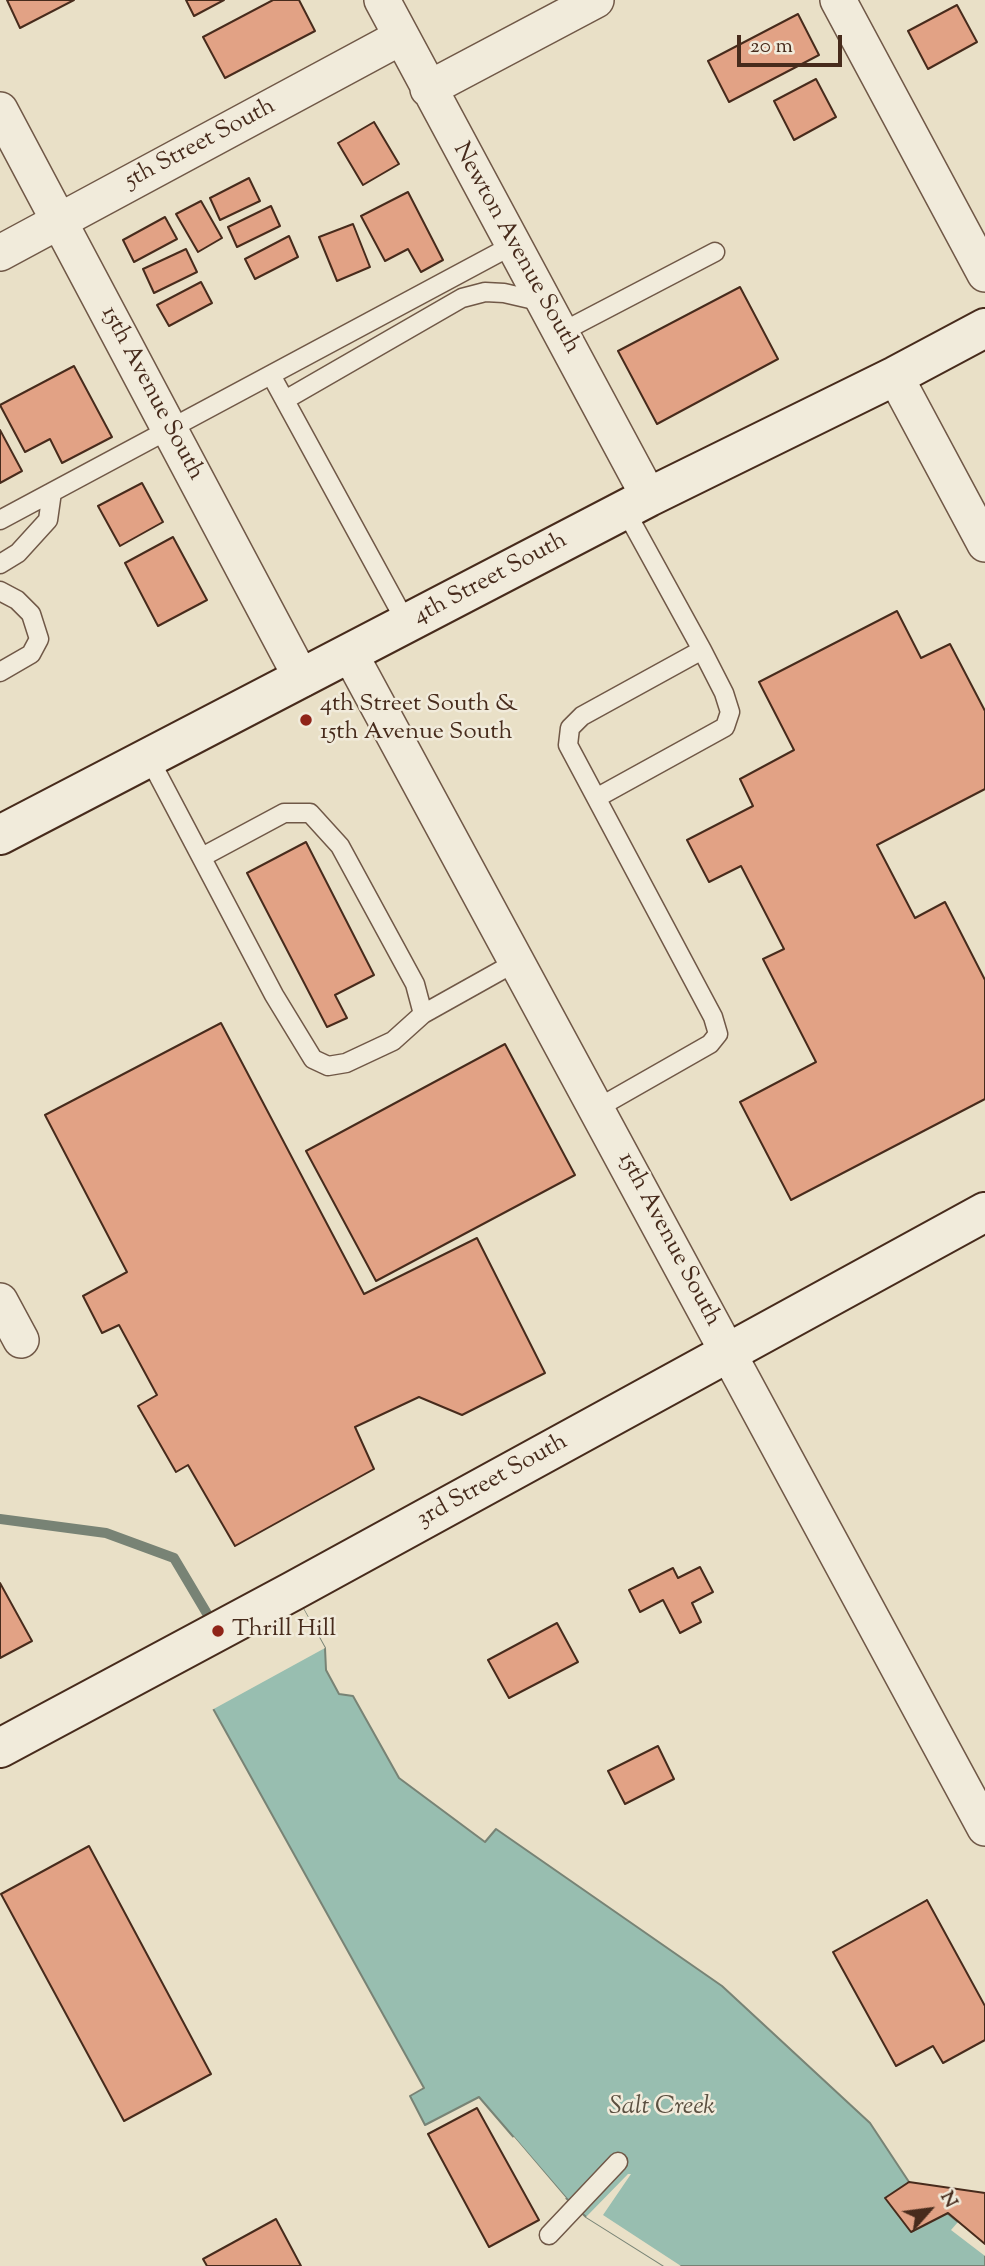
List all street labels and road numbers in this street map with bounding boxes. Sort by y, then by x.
street label: 5th Street South [121,93,281,197]
street label: Newton Avenue South [445,138,585,360]
street label: 15th Avenue South [93,302,209,486]
street label: 4th Street South [409,527,573,633]
street label: 15th Avenue South [610,1148,726,1332]
street label: 3rd Street South [413,1429,573,1535]

